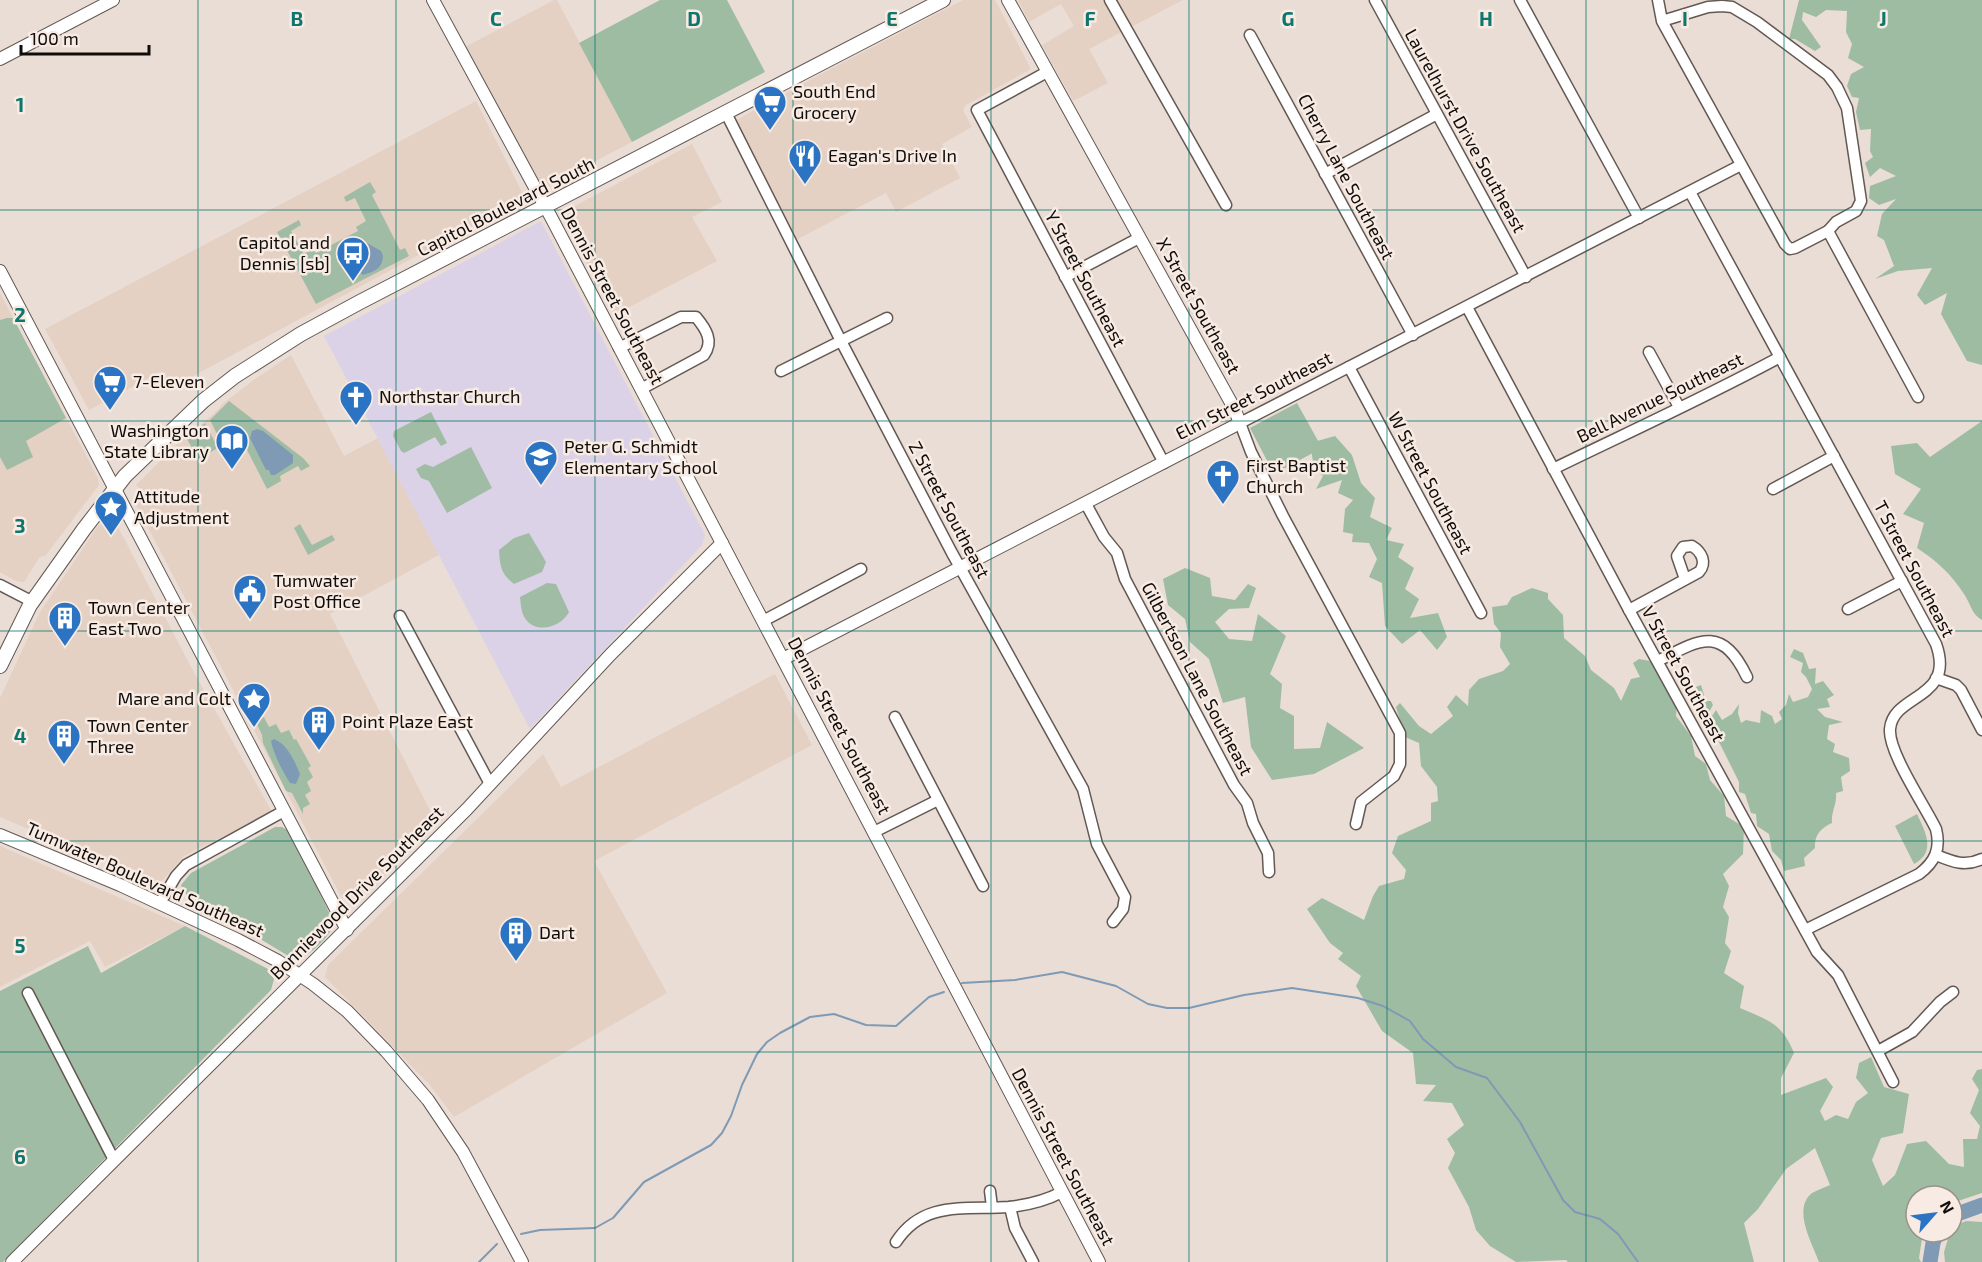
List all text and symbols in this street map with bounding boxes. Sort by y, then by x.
text: B [291,6,303,30]
text: C [490,6,502,30]
text: D [687,6,701,30]
text: E [886,6,898,30]
text: F [1084,6,1096,30]
text: G [1282,6,1294,30]
text: H [1479,6,1493,30]
text: I [1682,6,1688,30]
text: J [1879,6,1887,30]
scale bar [21,18,148,56]
street label: Laurelhurst Drive Southeast [1401,25,1531,236]
text: 100 m [30,27,79,49]
place label: South End Grocery [793,80,876,123]
supermarket icon: South End Grocery [752,84,788,131]
street label: Cherry Lane Southeast [1294,90,1400,263]
text: 1 [16,92,24,116]
restaurant icon: Eagan's Drive In [787,138,823,185]
place label: Eagan's Drive In [828,144,957,166]
street label: Capitol Boulevard South [413,152,598,260]
street label: Dennis Street Southeast [557,203,669,388]
street label: Y Street Southeast [1041,207,1131,351]
place label: Capitol and Dennis [sb] [238,231,330,274]
street label: X Street Southeast [1152,234,1246,378]
bus stop icon: Capitol and Dennis [sb] [335,235,371,282]
text: 2 [14,302,26,326]
street label: Elm Street Southeast [1172,346,1336,444]
street label: Bell Avenue Southeast [1573,347,1746,447]
supermarket icon: 7-Eleven [92,364,128,411]
place label: 7-Eleven [133,370,205,392]
church icon: Northstar Church [338,379,374,426]
place label: Northstar Church [379,385,520,407]
street label: W Street Southeast [1384,407,1478,558]
place label: Washington State Library [104,419,209,462]
library icon: Washington State Library [214,423,250,470]
place label: Peter G. Schmidt Elementary School [564,435,718,478]
street label: Z Street Southeast [905,437,995,582]
school or university icon: Peter G. Schmidt Elementary School [523,439,559,486]
place label: First Baptist Church [1246,454,1346,497]
church icon: First Baptist Church [1205,458,1241,505]
place label: Attitude Adjustment [134,485,229,528]
place icon: Attitude Adjustment [93,489,129,536]
street label: T Street Southeast [1870,496,1960,641]
text: 3 [14,513,26,537]
place label: Tumwater Post Office [273,569,361,612]
public building icon: Tumwater Post Office [232,573,268,620]
street label: Gilbertson Lane Southeast [1138,578,1258,779]
place label: Town Center East Two [88,596,190,639]
building icon: Town Center East Two [47,600,83,647]
street label: V Street Southeast [1637,602,1730,745]
street label: Dennis Street Southeast [784,633,896,818]
place icon: Mare and Colt [236,681,272,728]
place label: Mare and Colt [117,687,231,709]
building icon: Point Plaze East [301,704,337,751]
place label: Point Plaze East [342,710,473,732]
place label: Town Center Three [87,714,189,757]
building icon: Town Center Three [46,718,82,765]
text: 4 [14,723,27,747]
street label: Bonniewood Drive Southeast [265,801,448,984]
street label: Tumwater Boulevard Southeast [23,817,268,942]
building icon: Dart [498,915,534,962]
place label: Dart [539,921,575,943]
text: 5 [14,933,26,957]
street label: Dennis Street Southeast [1008,1064,1120,1249]
text: 6 [14,1144,26,1168]
north arrow [1904,1184,1964,1244]
text: N [1937,1197,1959,1216]

